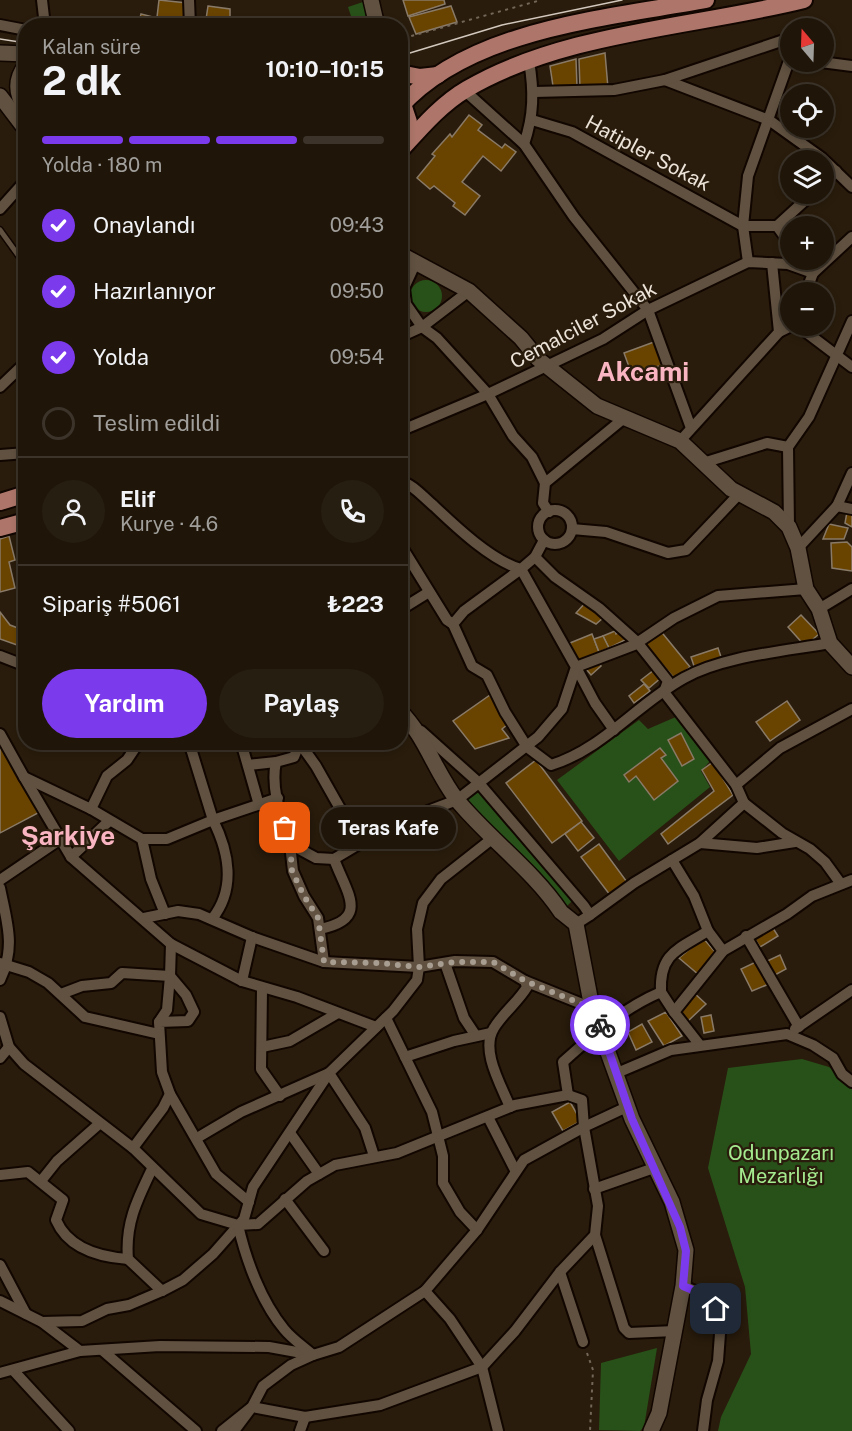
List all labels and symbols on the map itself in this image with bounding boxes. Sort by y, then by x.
north arrow [780,18,834,72]
street label: Hatipler Sokak [581,110,715,196]
street label: Cemalciler Sokak [506,276,660,374]
district label: Akcami [597,356,689,387]
pin [259,802,310,853]
callout: Teras Kafe [321,807,456,849]
district label: Şarkiye [21,820,115,851]
courier [570,995,630,1055]
park label: Odunpazarı Mezarlığı [728,1141,834,1188]
pin [690,1283,741,1334]

